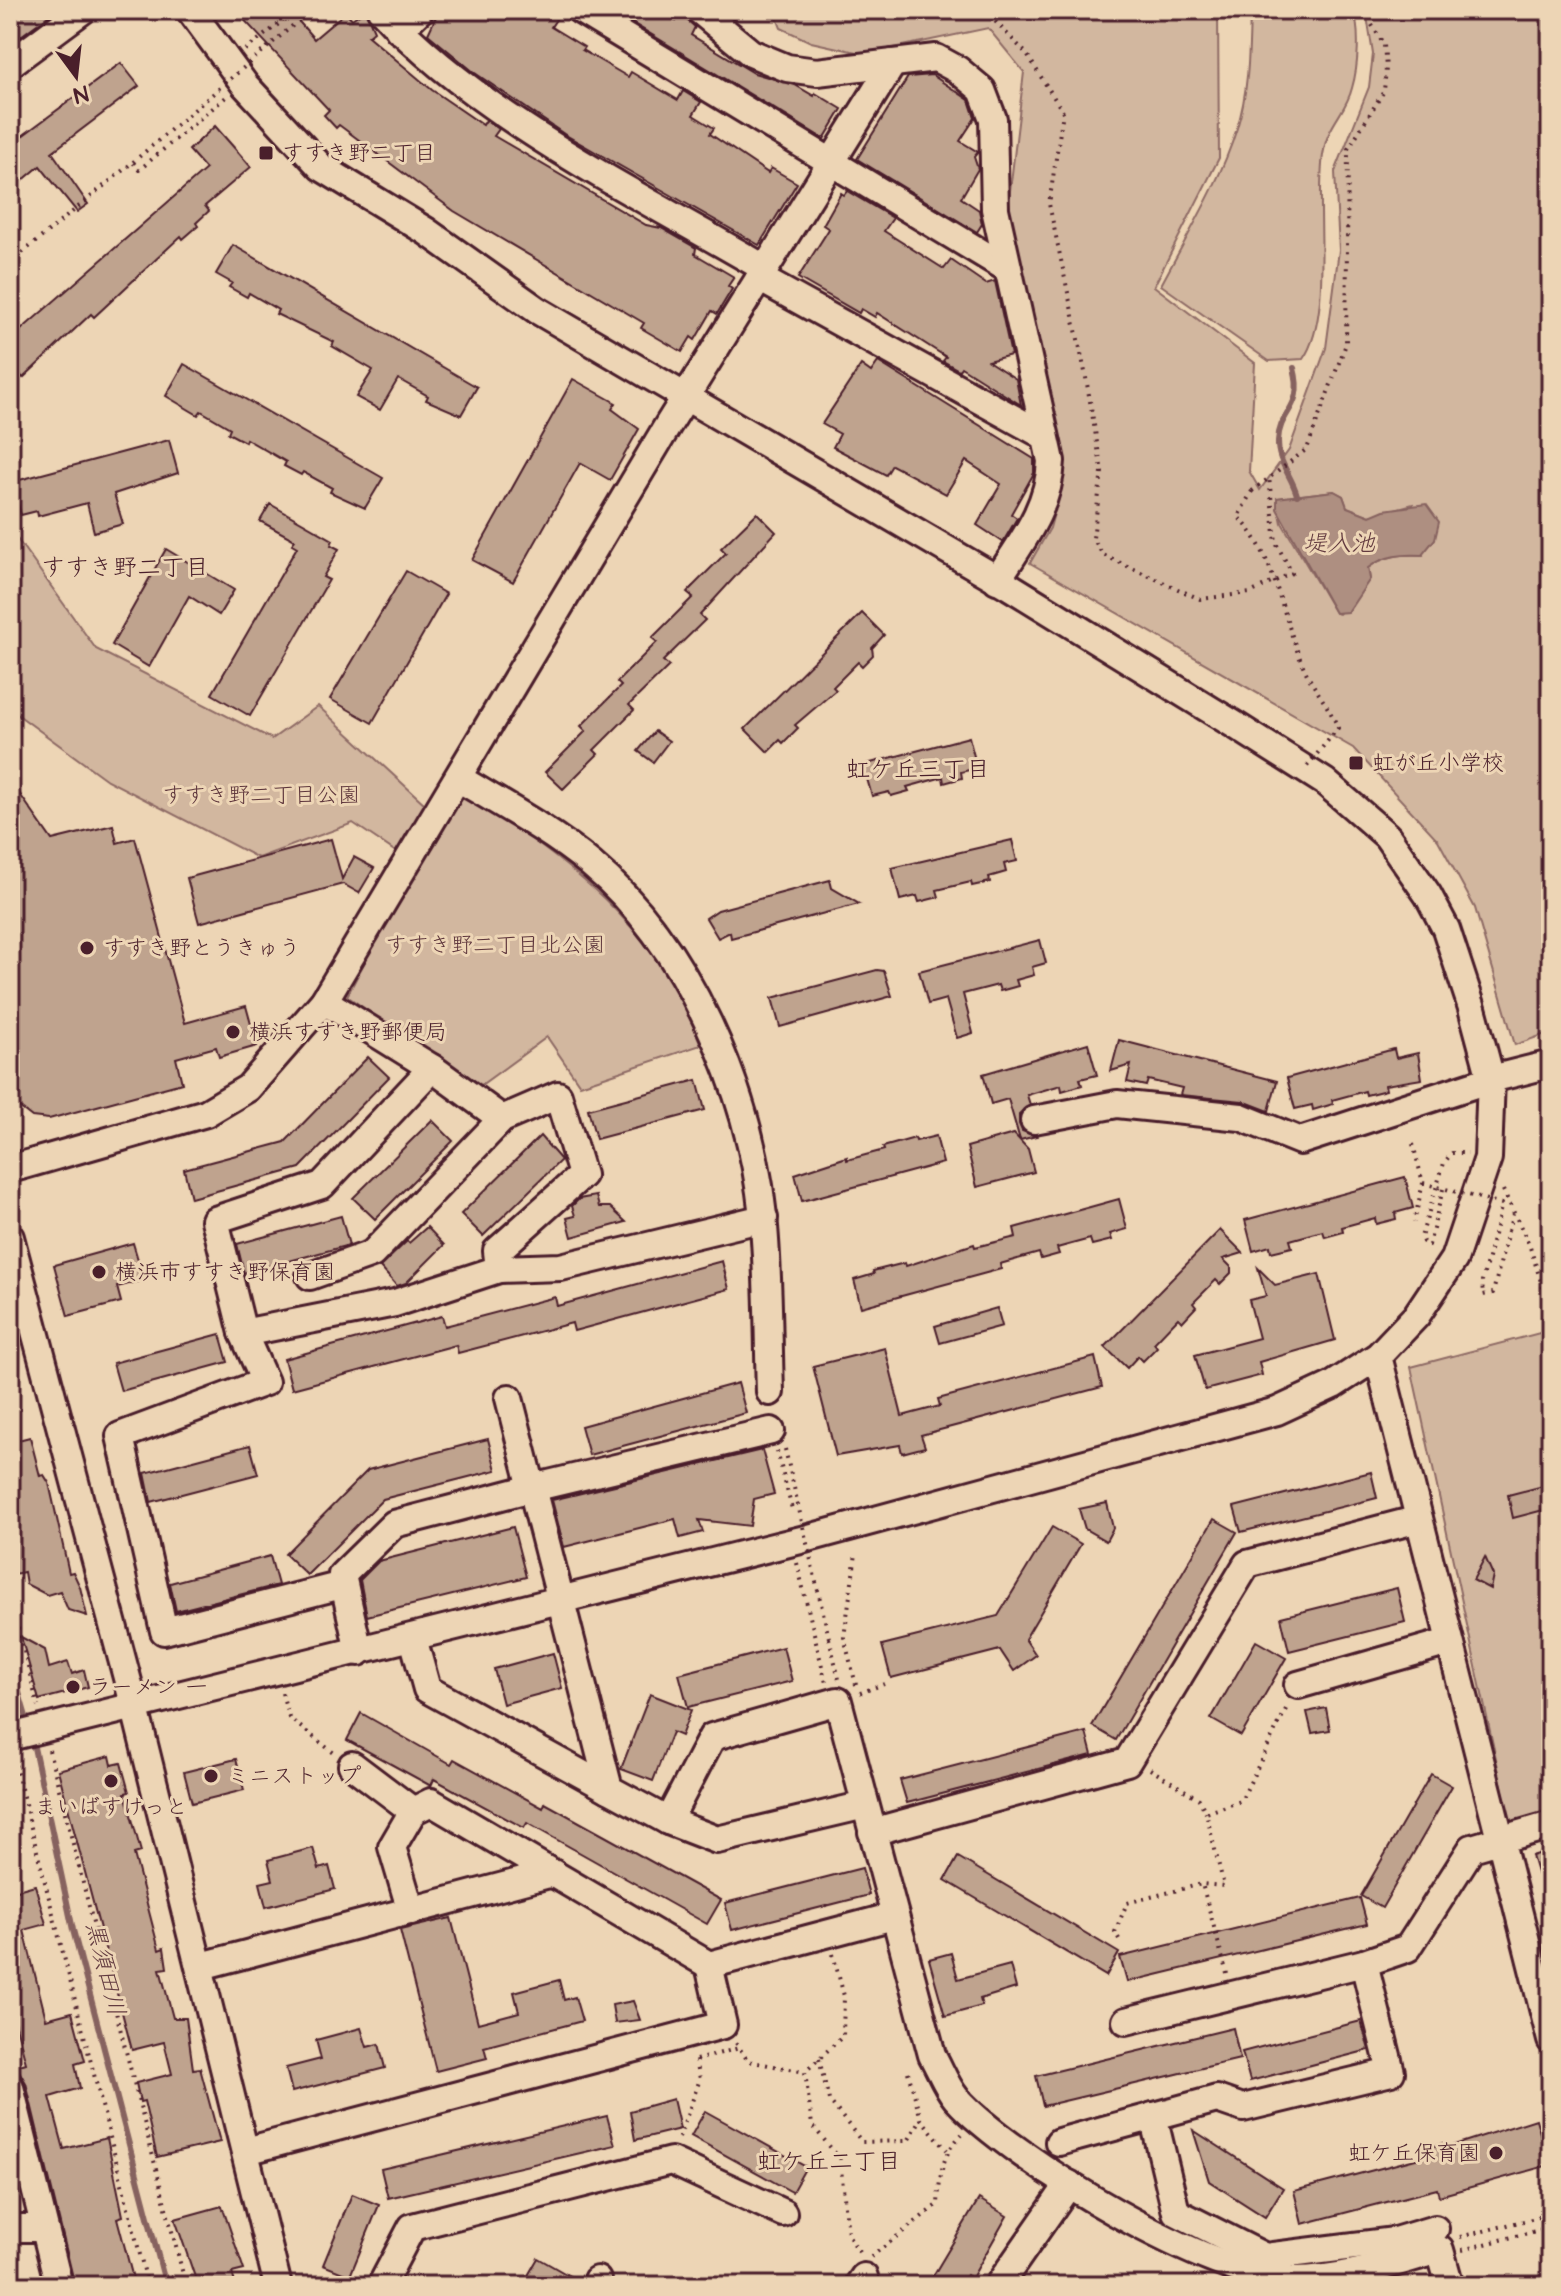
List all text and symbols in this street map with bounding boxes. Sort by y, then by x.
north arrow [36,36,116,116]
text: N [70,77,91,111]
place label: すすき野二丁目 [282,138,436,169]
marker: すすき野二丁目 [257,144,275,162]
water label: 堤入池 [1303,527,1376,561]
district label: すすき野二丁目 [41,551,209,585]
place label: 虹が丘小学校 [1372,748,1504,779]
district label: 虹ケ丘三丁目 [846,753,990,787]
marker: 虹が丘小学校 [1347,754,1365,772]
park label: すすき野二丁目公園 [162,780,360,811]
park label: すすき野二丁目北公園 [385,930,605,961]
place label: すすき野とうきゅう [103,933,301,964]
marker: すすき野とうきゅう [78,939,96,957]
place label: 横浜すすき野郵便局 [249,1017,447,1048]
marker: 横浜すすき野郵便局 [224,1023,242,1041]
place label: 横浜市すすき野保育園 [115,1257,335,1288]
marker: 横浜市すすき野保育園 [90,1263,108,1281]
place label: ラーメン 一 [89,1672,208,1703]
marker: ラーメン 一 [64,1678,82,1696]
place label: ミニストップ [227,1761,361,1792]
marker: ミニストップ [202,1767,220,1785]
marker: まいばすけっと [102,1772,120,1790]
place label: まいばすけっと [34,1792,188,1823]
water label: 黒須田川 [77,1918,133,2020]
place label: 虹ケ丘保育園 [1348,2138,1480,2169]
marker: 虹ケ丘保育園 [1487,2144,1505,2162]
district label: 虹ケ丘二丁目 [757,2145,901,2179]

